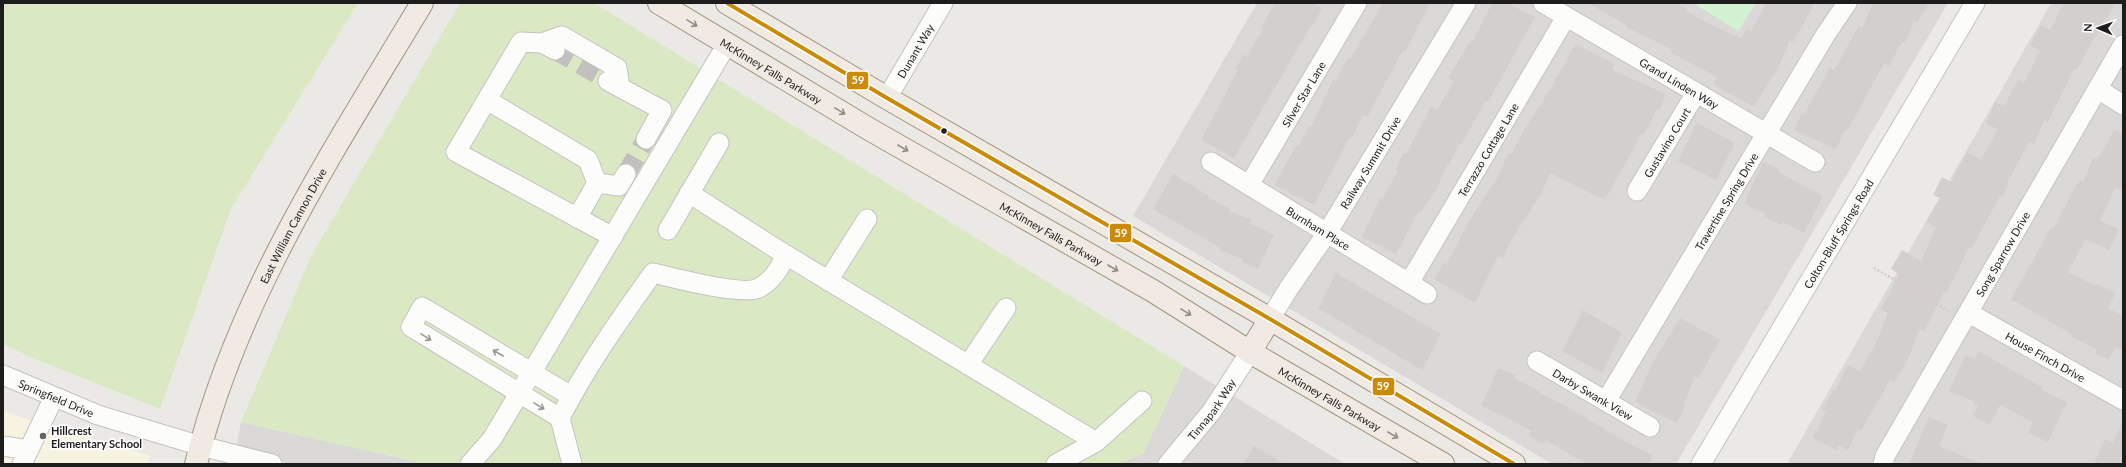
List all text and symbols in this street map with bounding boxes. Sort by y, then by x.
north arrow [2078,8,2118,48]
one-way arrow [686,19,697,27]
street label: Dunant Way [894,21,936,80]
text: N [2081,23,2094,32]
street label: McKinney Falls Parkway [718,35,825,106]
street label: Grand Linden Way [1637,55,1722,111]
street label: Silver Star Lane [1279,59,1328,129]
line badge: 59 [846,71,869,90]
text: 59 [852,73,864,86]
street label: Terrazzo Cottage Lane [1455,100,1521,199]
street label: Gustavino Court [1640,105,1692,180]
one-way arrow [834,108,846,116]
street label: Railway Summit Drive [1337,113,1403,211]
unlabelled marker [939,126,949,136]
one-way arrow [897,144,909,152]
street label: Travertine Spring Drive [1692,150,1760,252]
street label: East William Cannon Drive [257,165,329,285]
street label: Colton-Bluff Springs Road [1800,177,1875,291]
street label: McKinney Falls Parkway [998,199,1105,268]
street label: Burnham Place [1284,203,1353,252]
street label: Song Sparrow Drive [1972,209,2032,298]
line badge: 59 [1109,223,1132,243]
text: 59 [1115,226,1127,239]
one-way arrow [1107,264,1119,272]
one-way arrow [1180,308,1191,316]
street label: House Finch Drive [2003,329,2088,384]
one-way arrow [420,333,432,341]
one-way arrow [492,348,504,356]
street label: McKinney Falls Parkway [1277,364,1384,433]
street label: Darby Swank View [1551,365,1636,422]
street label: Springfield Drive [17,376,96,419]
street label: Tinnapark Way [1185,376,1238,442]
line badge: 59 [1372,377,1395,396]
text: 59 [1377,379,1389,392]
one-way arrow [533,402,545,410]
place label: Hillcrest Elementary School [51,424,142,450]
marker: Hillcrest Elementary School [38,431,48,441]
one-way arrow [1387,432,1399,440]

